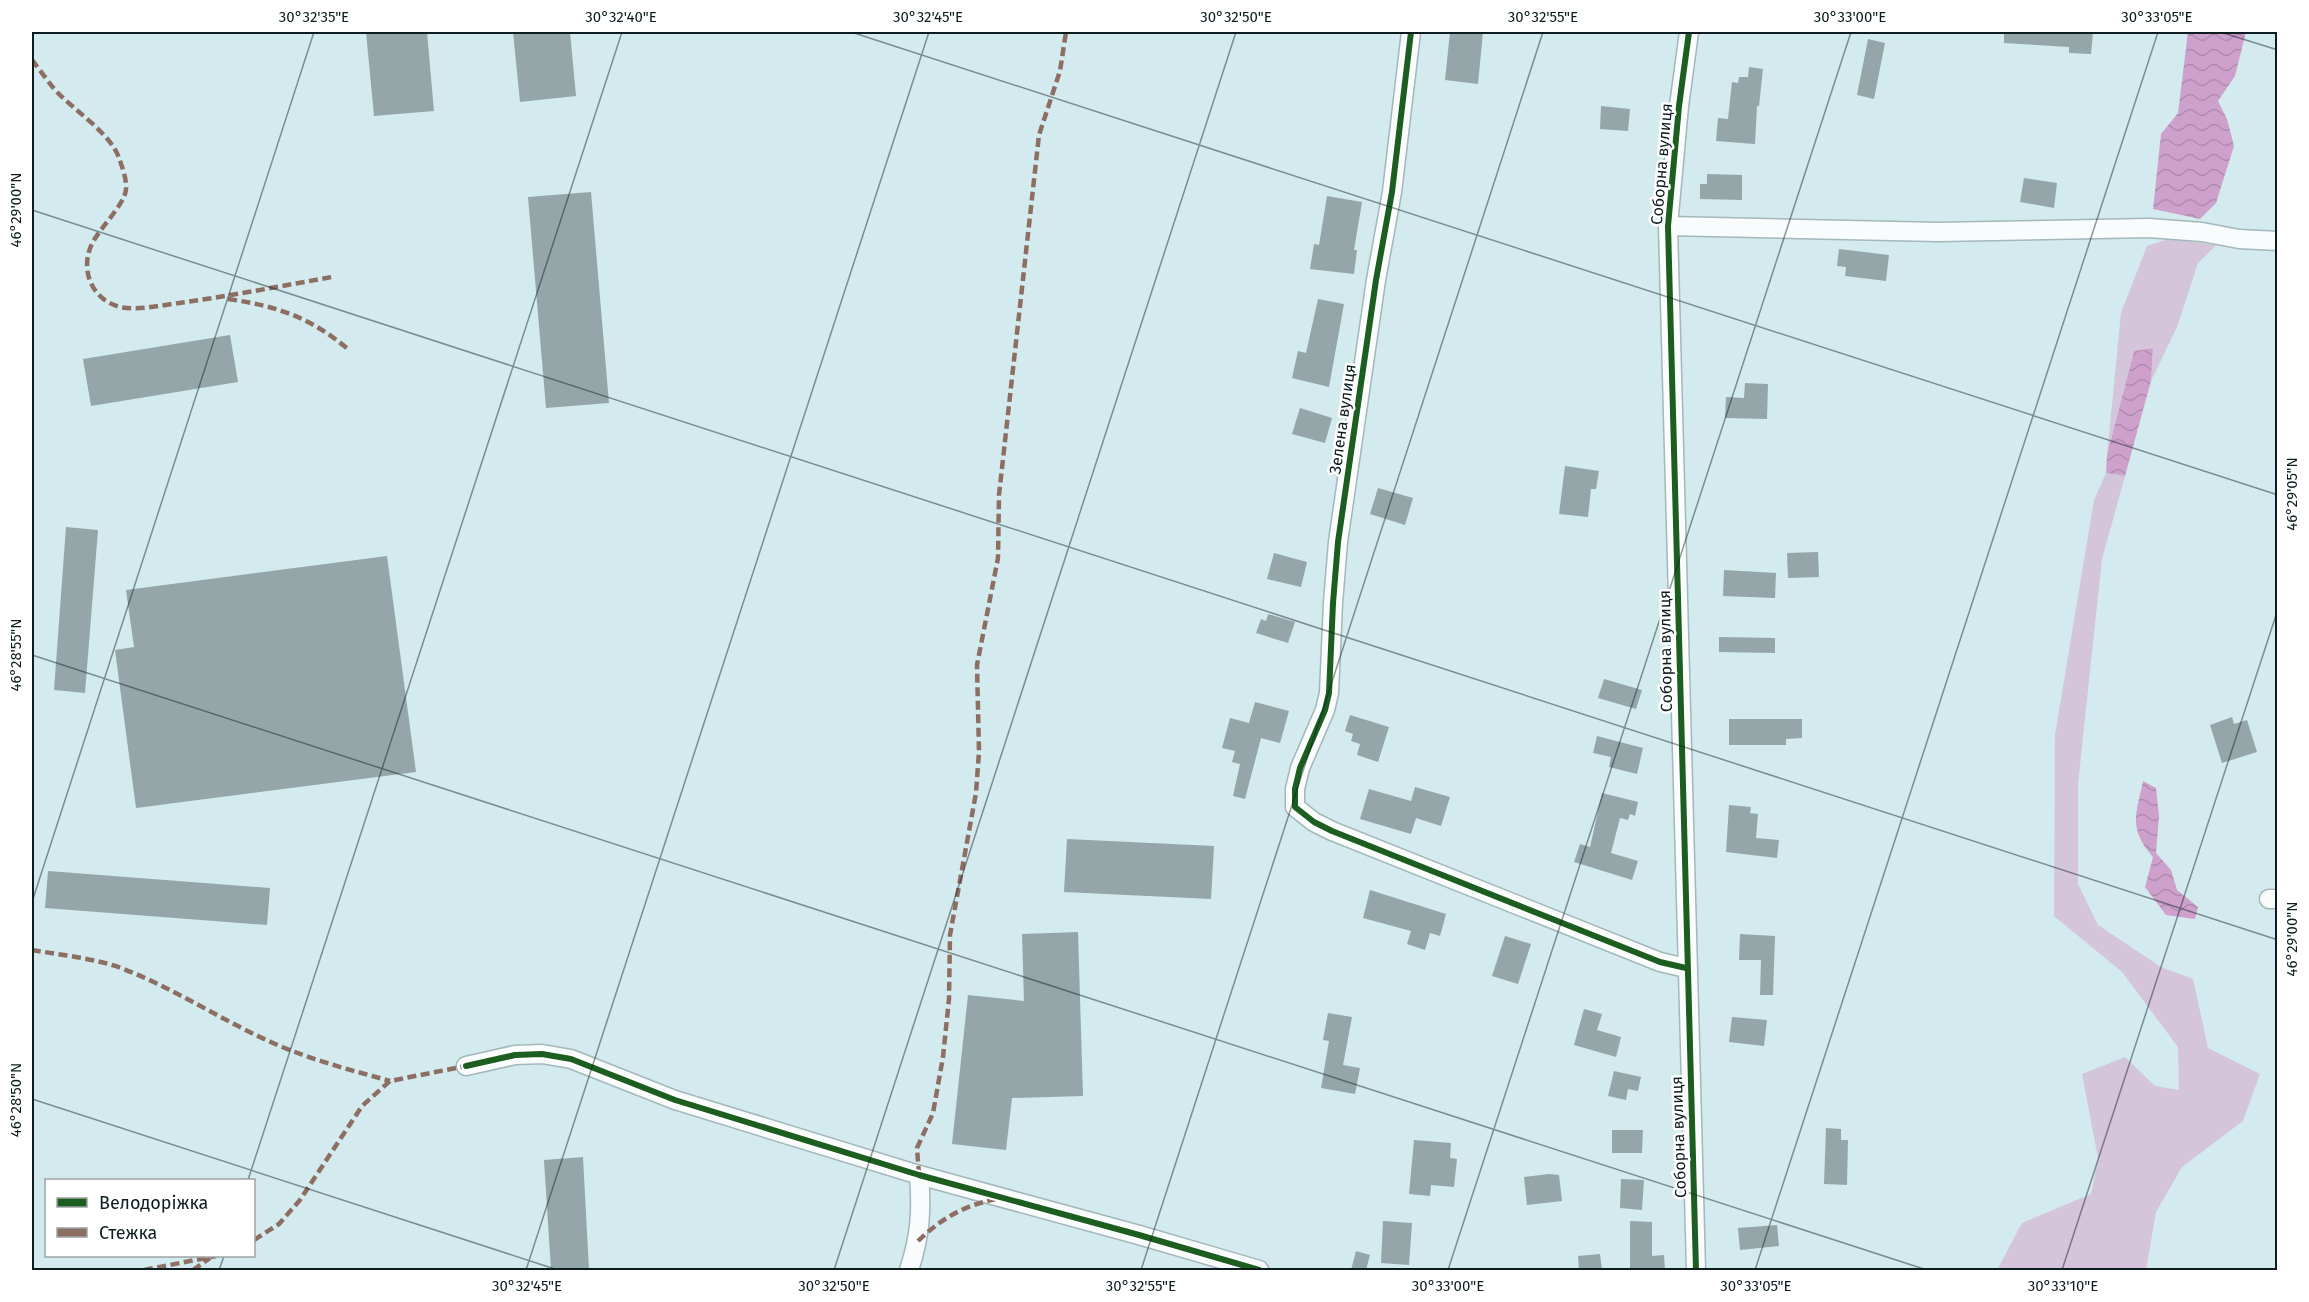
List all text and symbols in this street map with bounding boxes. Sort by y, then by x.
text: 30°32'35"E [279,8,349,26]
text: 30°32'40"E [585,8,657,26]
text: 30°32'45"E [893,8,963,26]
text: 30°32'50"E [1200,8,1272,26]
text: 30°32'55"E [1508,8,1578,26]
text: 30°33'00"E [1814,8,1886,26]
text: 30°33'05"E [2121,8,2193,26]
street label: Соборна вулиця [1647,102,1676,226]
text: 46°29'00"N [7,173,25,247]
street label: Зелена вулиця [1325,363,1360,475]
text: 46°29'05"N [2283,457,2301,531]
street label: Соборна вулиця [1655,590,1676,712]
text: 46°28'55"N [7,618,25,692]
text: 46°29'00"N [2283,902,2301,976]
text: 46°28'50"N [7,1063,25,1137]
street label: Соборна вулиця [1667,1076,1690,1198]
legend [45,1179,255,1257]
text: Велодоріжка [99,1192,208,1214]
text: Стежка [99,1222,157,1244]
text: 30°32'45"E [492,1277,562,1295]
text: 30°32'50"E [798,1277,870,1295]
text: 30°32'55"E [1106,1277,1176,1295]
text: 30°33'00"E [1412,1277,1484,1295]
text: 30°33'05"E [1720,1277,1792,1295]
text: 30°33'10"E [2028,1277,2098,1295]

